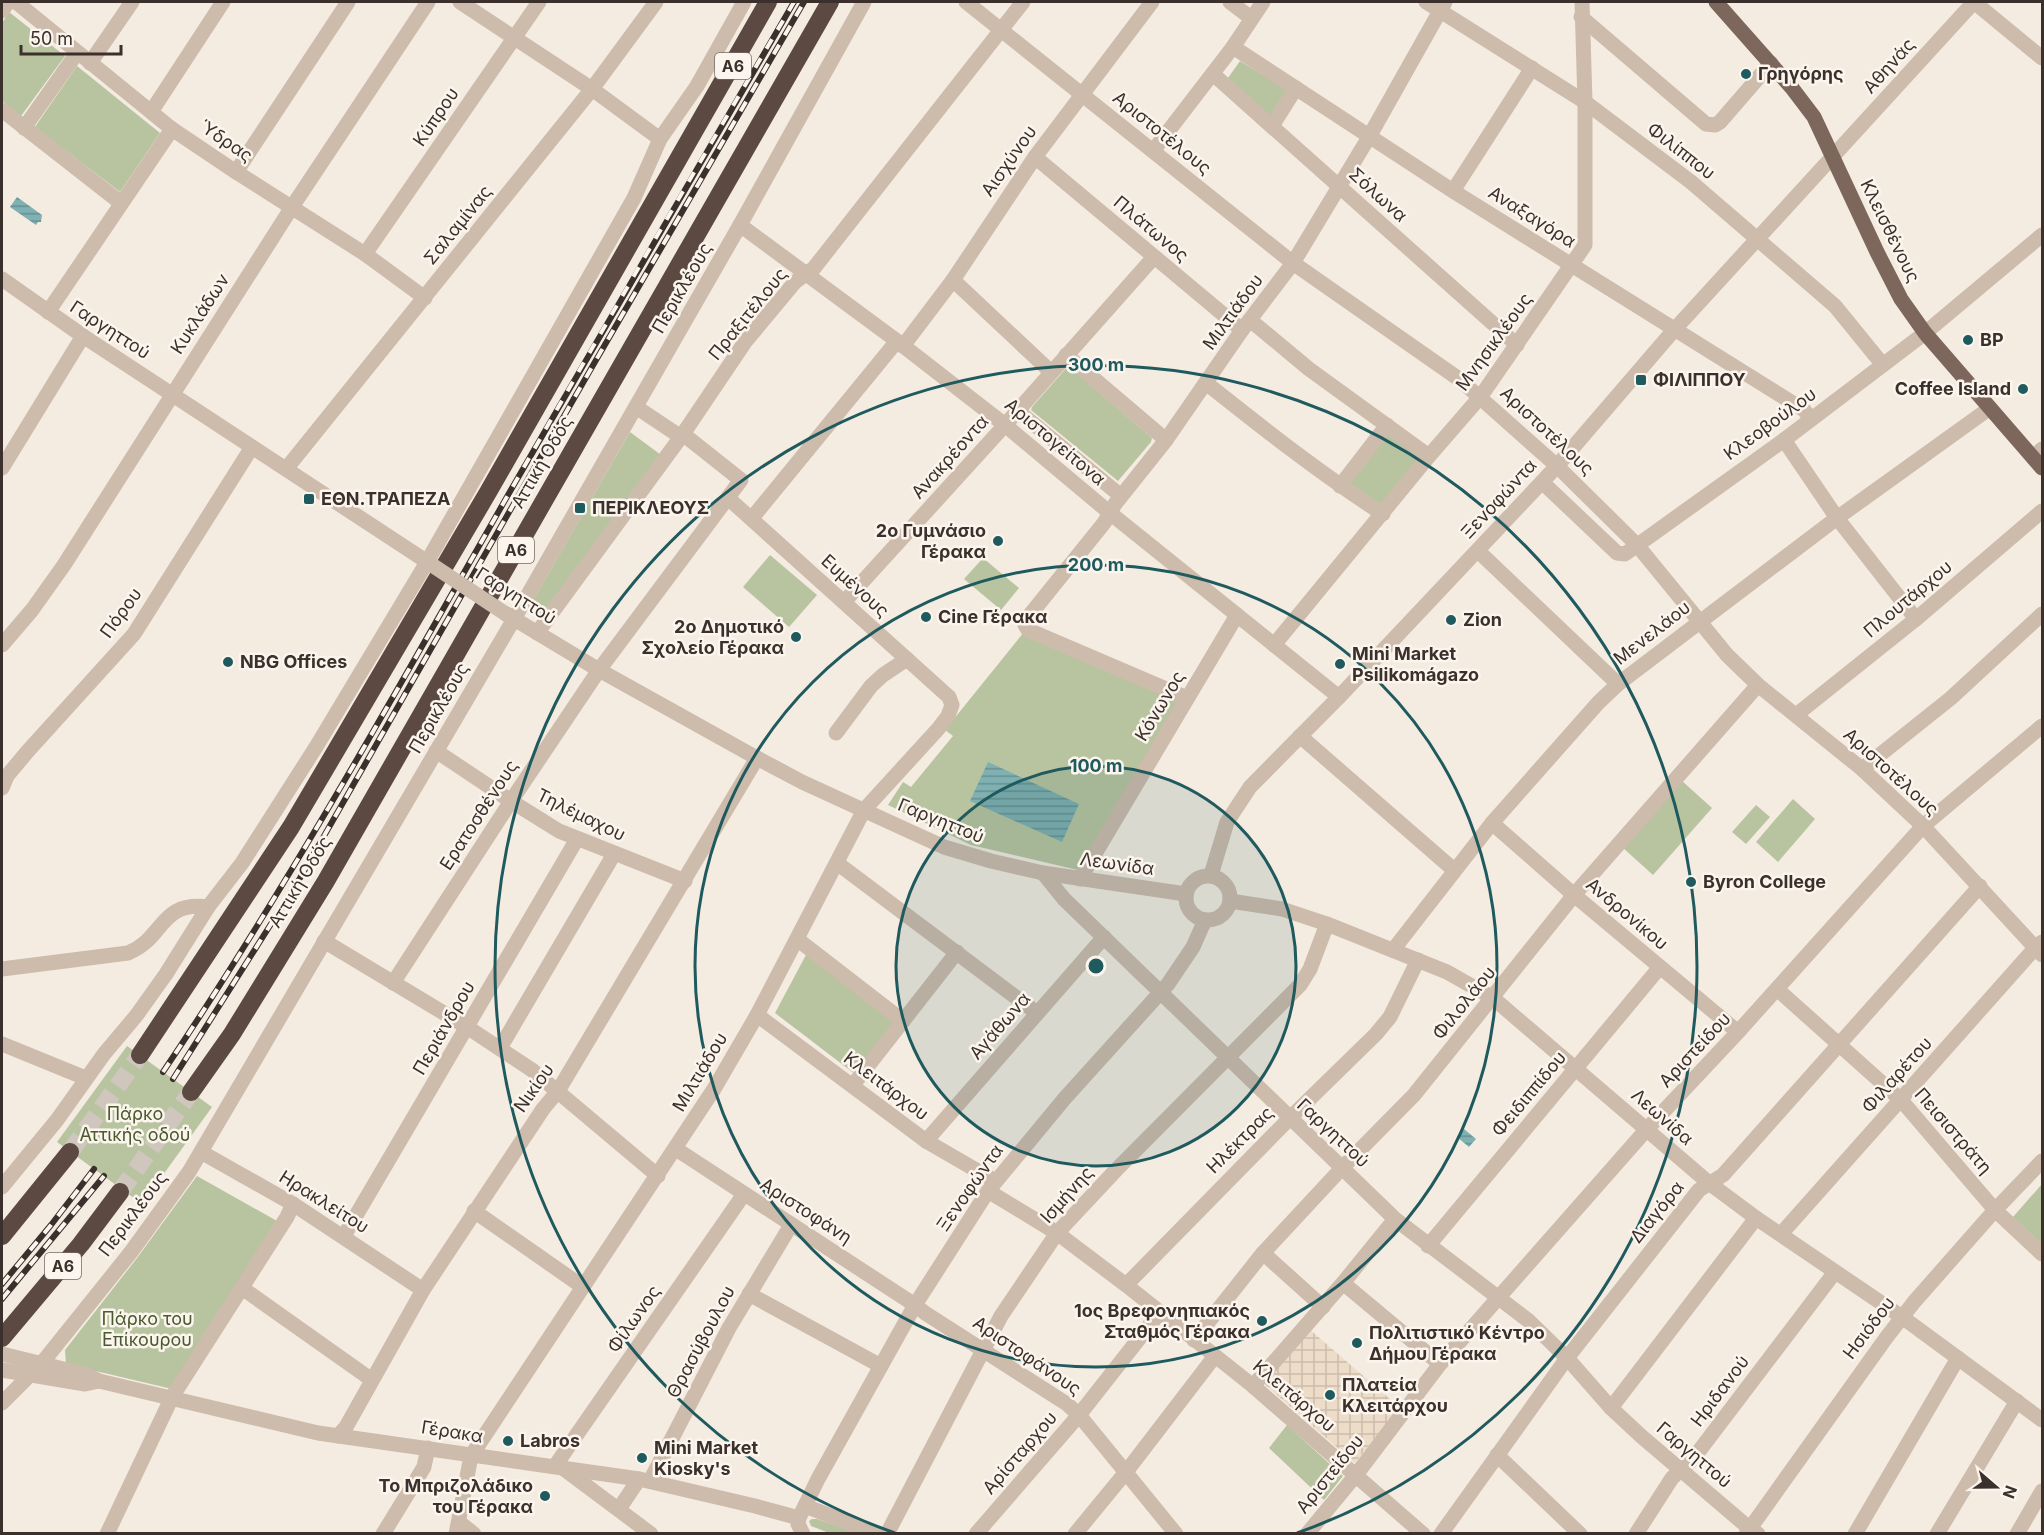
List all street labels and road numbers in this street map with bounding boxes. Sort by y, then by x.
street label: Αθηνάς [1859,34,1919,97]
road number: Α6 [715,53,751,79]
street label: Κύπρου [408,83,463,150]
street label: Αριστοτέλους [1109,87,1216,179]
street label: Ύδρας [196,115,257,166]
street label: Φιλίππου [1643,118,1719,183]
street label: Αισχύνου [977,121,1041,200]
street label: Σόλωνα [1345,163,1412,226]
street label: Κλεισθένους [1856,176,1924,286]
street label: Σαλαμίνας [419,181,496,269]
street label: Αναξαγόρα [1485,182,1580,252]
street label: Πλάτωνος [1110,191,1193,266]
street label: Περικλέους [647,239,716,337]
street label: Πραξιτέλους [704,263,791,364]
street label: Κυκλάδων [166,269,233,358]
street label: Μιλτιάδου [1198,270,1267,354]
street label: Μνησικλέους [1451,289,1536,395]
street label: Γαργηττού [66,296,154,363]
street label: Αριστοτέλους [1496,382,1598,479]
street label: Κλεοβούλου [1719,383,1820,464]
street label: Αριστογείτονα [1001,394,1110,490]
street label: Ανακρέοντα [907,411,993,503]
street label: Αττική Οδός [507,412,576,512]
street label: Ξενοφώντα [1457,455,1541,543]
road number: Α6 [498,537,534,563]
street label: Ευμένους [817,550,893,621]
street label: Πλουτάρχου [1859,556,1956,642]
street label: Γαργηττού [472,563,560,629]
street label: Πόρου [95,584,146,642]
street label: Μενελάου [1609,596,1694,669]
street label: Περικλέους [404,659,473,757]
street label: Κόνωνος [1130,667,1189,745]
street label: Αριστοτέλους [1840,724,1943,820]
street label: Ερατοσθένους [435,756,522,874]
street label: Τηλέμαχου [533,784,629,845]
street label: Γαργηττού [895,794,987,847]
street label: Αττική Οδός [264,832,335,931]
street label: Λεωνίδα [1079,848,1155,879]
street label: Ανδρονίκου [1582,873,1672,954]
street label: Φιλολάου [1428,962,1499,1044]
street label: Περιάνδρου [408,977,479,1078]
street label: Αγάθωνα [965,988,1034,1063]
street label: Αριστείδου [1655,1008,1735,1092]
street label: Μιλτιάδου [668,1028,731,1115]
street label: Φιλαρέτου [1857,1033,1936,1117]
street label: Κλειτάρχου [840,1047,933,1124]
street label: Φειδιππίδου [1487,1047,1570,1140]
street label: Νικίου [509,1059,558,1116]
street label: Λεωνίδα [1627,1084,1697,1149]
street label: Πεισιστράτη [1910,1084,1996,1178]
street label: Γαργηττού [1293,1094,1374,1171]
street label: Ηλέκτρας [1202,1102,1277,1177]
street label: Ξενοφώντα [932,1140,1007,1235]
street label: Ισμήνης [1036,1162,1097,1227]
street label: Ηρακλείτου [276,1166,373,1237]
street label: Περικλέους [94,1167,171,1260]
street label: Αριστοφάνη [757,1173,856,1248]
street label: Διαγόρα [1625,1177,1688,1247]
road number: Α6 [45,1253,81,1279]
street label: Φίλωνος [603,1281,664,1356]
street label: Θρασύβουλου [662,1282,739,1401]
street label: Ησιόδου [1838,1293,1899,1363]
street label: Αριστοφάνους [969,1312,1085,1399]
street label: Ηριδανού [1686,1351,1753,1430]
street label: Κλειτάρχου [1249,1355,1340,1436]
street label: Αρίσταρχου [978,1407,1061,1498]
street label: Γέρακα [420,1416,484,1447]
street label: Γαργηττού [1653,1417,1736,1492]
street label: Αριστείδου [1292,1430,1368,1517]

